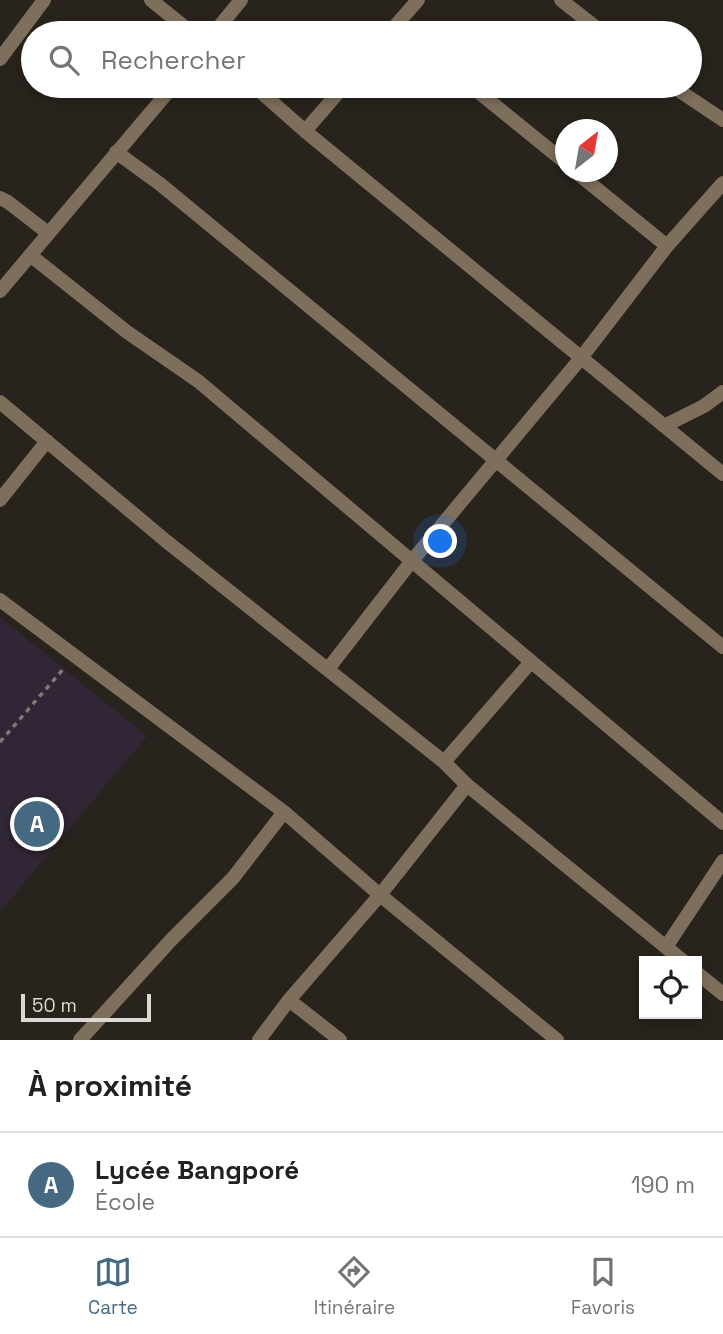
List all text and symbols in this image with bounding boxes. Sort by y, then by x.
search box [21,21,702,98]
icon: search [45,41,83,79]
text: Rechercher [101,43,246,77]
north arrow [555,119,618,182]
your location [423,524,457,558]
pin: A [14,798,60,850]
map controls [639,956,702,1019]
button: locate [639,956,702,1019]
scale bar [21,991,150,1023]
text: 50 m [32,993,77,1018]
text: À proximité [28,1066,192,1105]
text: Lycée Bangporé [95,1153,299,1187]
text: A [44,1170,58,1200]
text: 190 m [631,1170,695,1200]
text: École [95,1187,155,1217]
tab: Carte [88,1253,138,1320]
tab: Itinéraire [314,1253,395,1320]
tab: Favoris [571,1253,635,1320]

